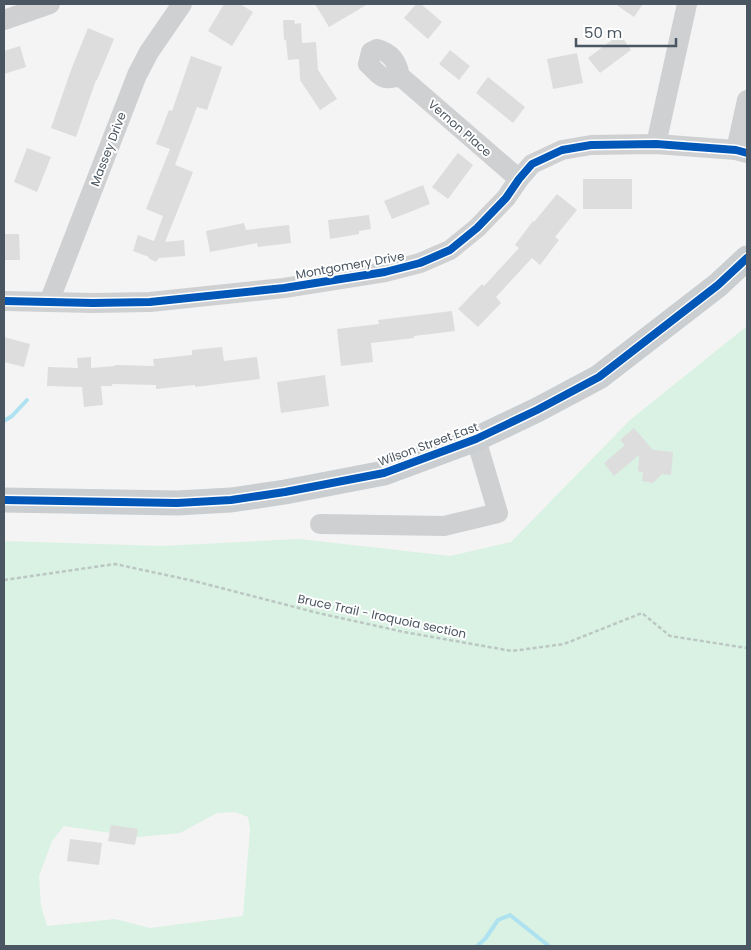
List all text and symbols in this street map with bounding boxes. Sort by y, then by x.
scale bar [576,15,676,47]
text: 50 m [584,22,622,43]
street label: Vernon Place [425,96,495,160]
street label: Massey Drive [86,109,130,189]
street label: Montgomery Drive [294,247,406,283]
street label: Wilson Street East [375,418,481,470]
street label: Bruce Trail - Iroquoia section [296,590,468,642]

